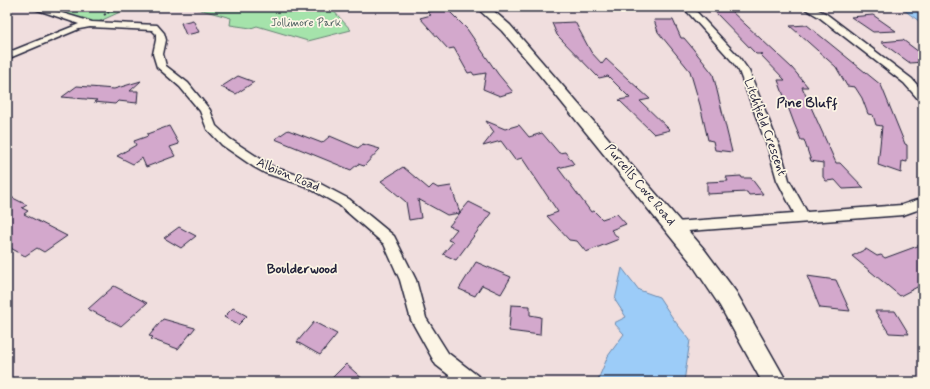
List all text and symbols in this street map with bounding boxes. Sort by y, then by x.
park label: Jollimore Park [271,16,341,30]
street label: Litchfield Crescent [739,76,791,178]
district label: Pine Bluff [776,94,838,112]
street label: Purcells Cove Road [601,140,679,230]
street label: Albion Road [254,154,322,196]
district label: Boulderwood [267,260,337,278]

